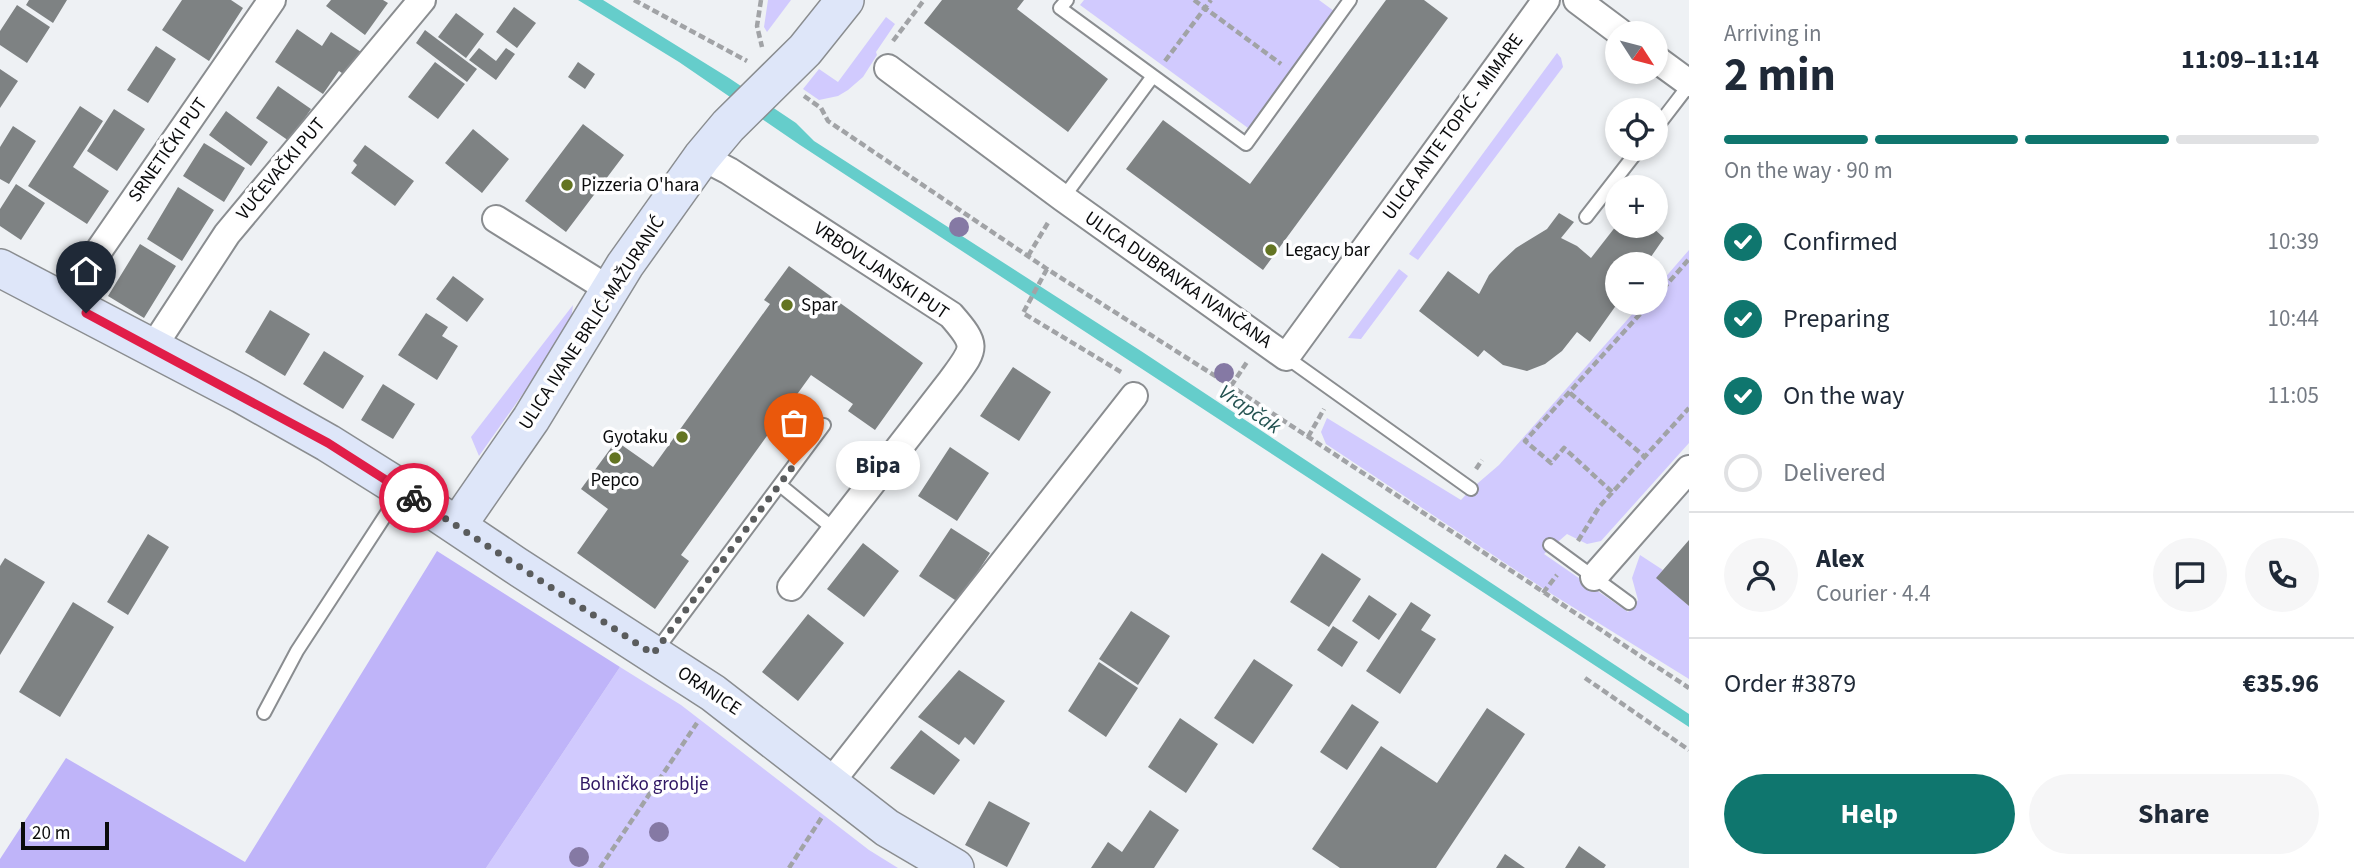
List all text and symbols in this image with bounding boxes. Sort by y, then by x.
text: Arriving in [1724,17,1822,50]
north arrow [1605,21,1668,84]
map controls [1605,21,1668,315]
street label: ULICA ANTE TOPIĆ - MIMARE [1376,28,1530,226]
text: 11:09–11:14 [2181,41,2319,78]
text: 2 min [1724,43,1836,108]
street label: SRNETIČKI PUT [122,92,214,208]
button: locate [1605,98,1668,161]
street label: VUČEVAČKI PUT [230,112,332,226]
text: On the way · 90 m [1724,154,1893,187]
place label: Pizzeria O'hara [581,172,699,199]
button: + [1605,175,1668,238]
marker: Pizzeria O'hara [559,177,575,193]
street label: ULICA DUBRAVKA IVANČANA [1079,205,1278,355]
street label: ULICA IVANE BRLIĆ-MAŽURANIĆ [512,211,672,435]
street label: VRBOVLJANSKI PUT [808,216,954,326]
icon: check [1724,223,1762,261]
text: Confirmed [1783,223,1898,260]
text: 10:39 [2268,225,2319,258]
place label: Legacy bar [1285,237,1370,264]
pin [56,241,116,313]
marker: Legacy bar [1263,242,1279,258]
icon: home [67,252,105,290]
button: − [1605,252,1668,315]
place label: Spar [801,292,838,319]
marker: Spar [779,297,795,313]
icon: check [1724,300,1762,338]
text: Preparing [1783,300,1889,337]
text: 10:44 [2268,302,2319,335]
water label: Vrapčak [1213,377,1288,441]
icon: check [1724,377,1762,415]
text: On the way [1783,377,1904,414]
text: 11:05 [2268,379,2319,412]
pin [764,393,824,465]
icon: bag [775,404,813,442]
place label: Gyotaku [602,424,668,451]
marker: Gyotaku [674,429,690,445]
callout: Bipa [836,440,920,490]
text: Bipa [855,449,901,482]
marker: Pepco [607,450,623,466]
text: Delivered [1783,454,1886,491]
courier [379,463,449,533]
place label: Pepco [591,467,639,494]
icon: bike [395,479,433,517]
button: person [1724,538,1798,612]
button: chat [2153,538,2227,612]
button: phone [2245,538,2319,612]
text: Alex [1816,540,1865,577]
text: Courier · 4.4 [1816,577,1931,610]
street label: ORANICE [672,660,746,722]
text: Order #3879 [1724,665,1856,702]
text: €35.96 [2243,665,2319,702]
park label: Bolničko groblje [579,771,709,798]
button: Help [1724,774,2015,854]
button: Share [2029,774,2319,854]
scale bar [21,819,108,851]
text: 20 m [32,820,70,847]

